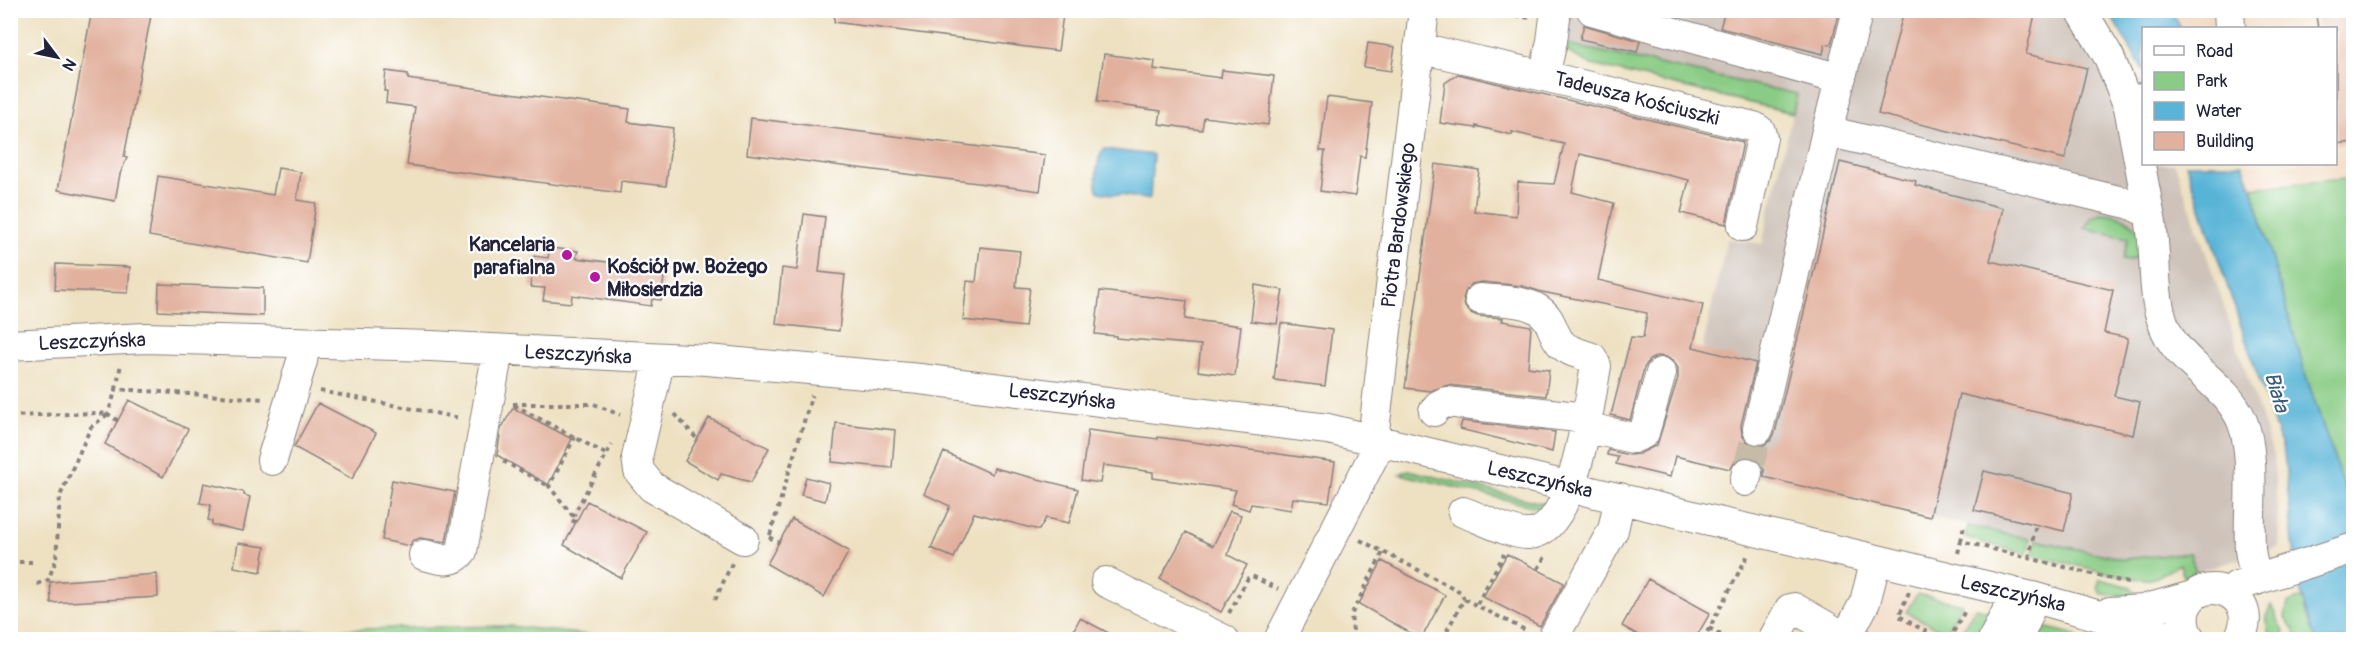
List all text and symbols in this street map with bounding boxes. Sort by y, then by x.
north arrow [27,27,87,87]
legend [2142,27,2337,165]
text: Road [2196,40,2233,63]
text: N [57,55,80,74]
street label: Tadeusza Kościuszki [1552,66,1722,131]
text: Park [2196,70,2228,93]
text: Water [2196,100,2242,123]
text: Building [2196,130,2254,153]
street label: Piotra Bardowskiego [1376,141,1421,309]
place label: Kancelaria parafialna [469,232,555,280]
marker: Kancelaria parafialna [560,248,574,262]
place label: Kościół pw. Bożego Miłosierdzia [607,254,768,302]
marker: Kościół pw. Bożego Miłosierdzia [588,270,602,284]
street label: Leszczyńska [38,327,146,356]
street label: Leszczyńska [524,339,632,370]
water label: Biała [2258,369,2295,416]
street label: Leszczyńska [1007,378,1117,415]
street label: Leszczyńska [1485,455,1595,504]
street label: Leszczyńska [1958,569,2068,618]

